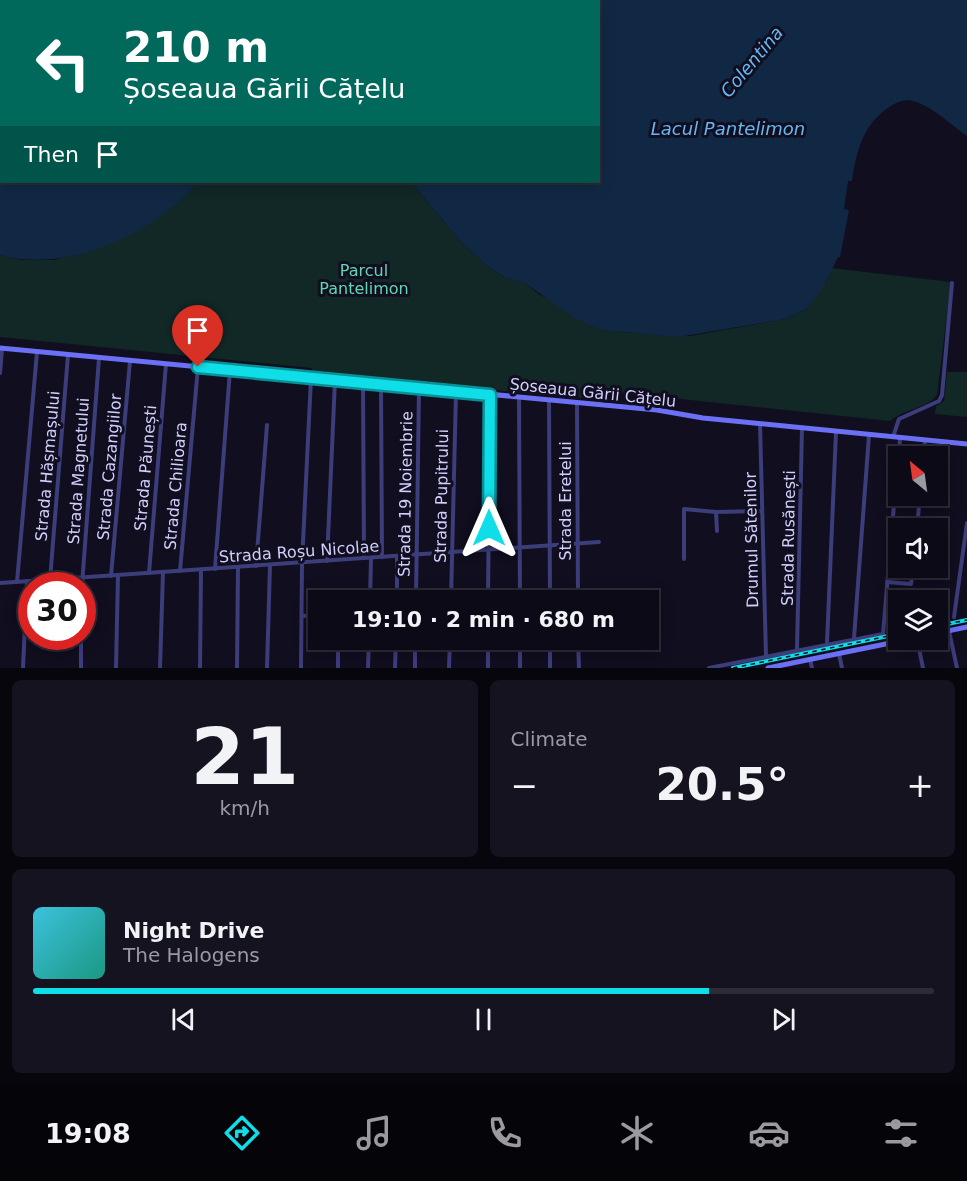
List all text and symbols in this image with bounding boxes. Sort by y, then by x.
water label: Colentina [716,22,787,101]
text: 210 m [123,23,269,72]
icon: left [24,24,102,102]
text: Șoseaua Gării Cățelu [123,73,406,104]
water label: Lacul Pantelimon [651,118,805,139]
icon: arrive [91,138,124,171]
text: Then [24,142,79,167]
park label: Parcul Pantelimon [319,261,409,298]
pin [172,305,223,367]
icon: arrive [181,314,214,347]
street label: Șoseaua Gării Cățelu [509,374,677,411]
street label: Strada Hășmașului [31,390,64,542]
street label: Strada Cazangiilor [94,393,125,541]
street label: Strada Magnetului [64,397,93,545]
street label: Strada Păunești [131,404,160,532]
street label: Strada 19 Noiembrie [395,411,416,577]
street label: Strada Chilioara [160,421,191,551]
street label: Strada Pupitrului [431,429,452,563]
street label: Strada Eretelui [556,441,575,561]
north arrow [888,446,948,506]
map controls [888,446,948,650]
street label: Strada Rusănești [778,470,799,606]
street label: Drumul Sătenilor [741,472,762,608]
position arrow [457,496,521,560]
button: sound [888,518,948,578]
street label: Strada Roșu Nicolae [218,536,380,567]
speed limit sign: 30 [18,572,96,650]
button: layers [888,590,948,650]
text: 19:10 · 2 min · 680 m [352,607,615,632]
text: 21 [190,712,299,802]
text: Climate [511,727,587,751]
text: 20.5° [655,758,789,811]
text: − [511,766,538,805]
text: + [906,766,934,805]
text: km/h [220,796,270,820]
text: Night Drive [123,918,264,943]
text: The Halogens [123,943,260,967]
icon: previous [167,1003,200,1036]
icon: pause [467,1003,500,1036]
icon: next [767,1003,800,1036]
icon: directions [221,1112,263,1154]
icon: music [353,1112,395,1154]
icon: phone [484,1112,526,1154]
icon: climate [616,1112,658,1154]
icon: car [748,1112,790,1154]
icon: filters [880,1112,922,1154]
text: 19:08 [45,1118,131,1149]

